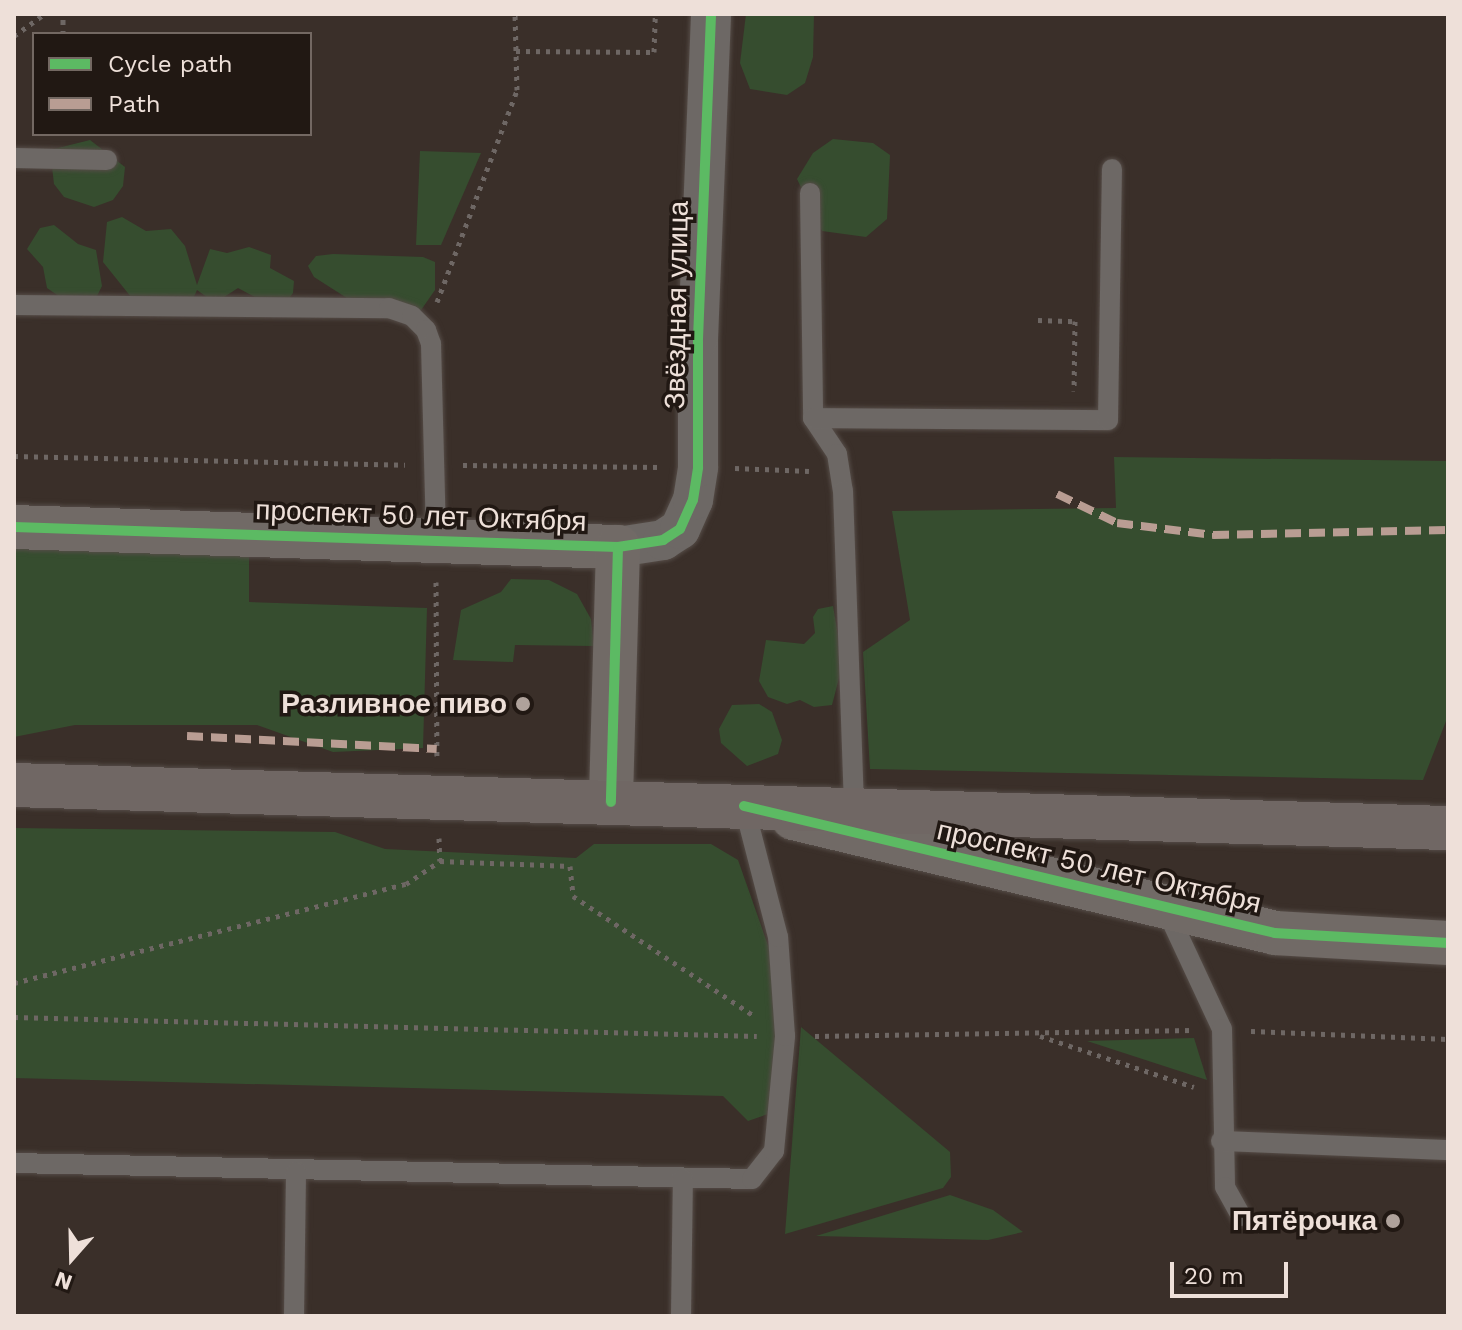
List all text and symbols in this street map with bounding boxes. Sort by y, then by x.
legend [32,32,312,136]
text: Cycle path [108,50,233,78]
text: Path [108,90,161,118]
street label: Звёздная улица [658,200,696,410]
street label: проспект 50 лет Октября [255,493,587,539]
place label: Разливное пиво [281,687,507,721]
marker: Разливное пиво [514,695,532,713]
street label: проспект 50 лет Октября [934,813,1264,921]
place label: Пятёрочка [1232,1204,1377,1238]
marker: Пятёрочка [1384,1212,1402,1230]
north arrow [32,1218,112,1298]
scale bar [1174,1246,1292,1296]
text: 20 m [1184,1262,1244,1290]
text: N [52,1266,76,1296]

